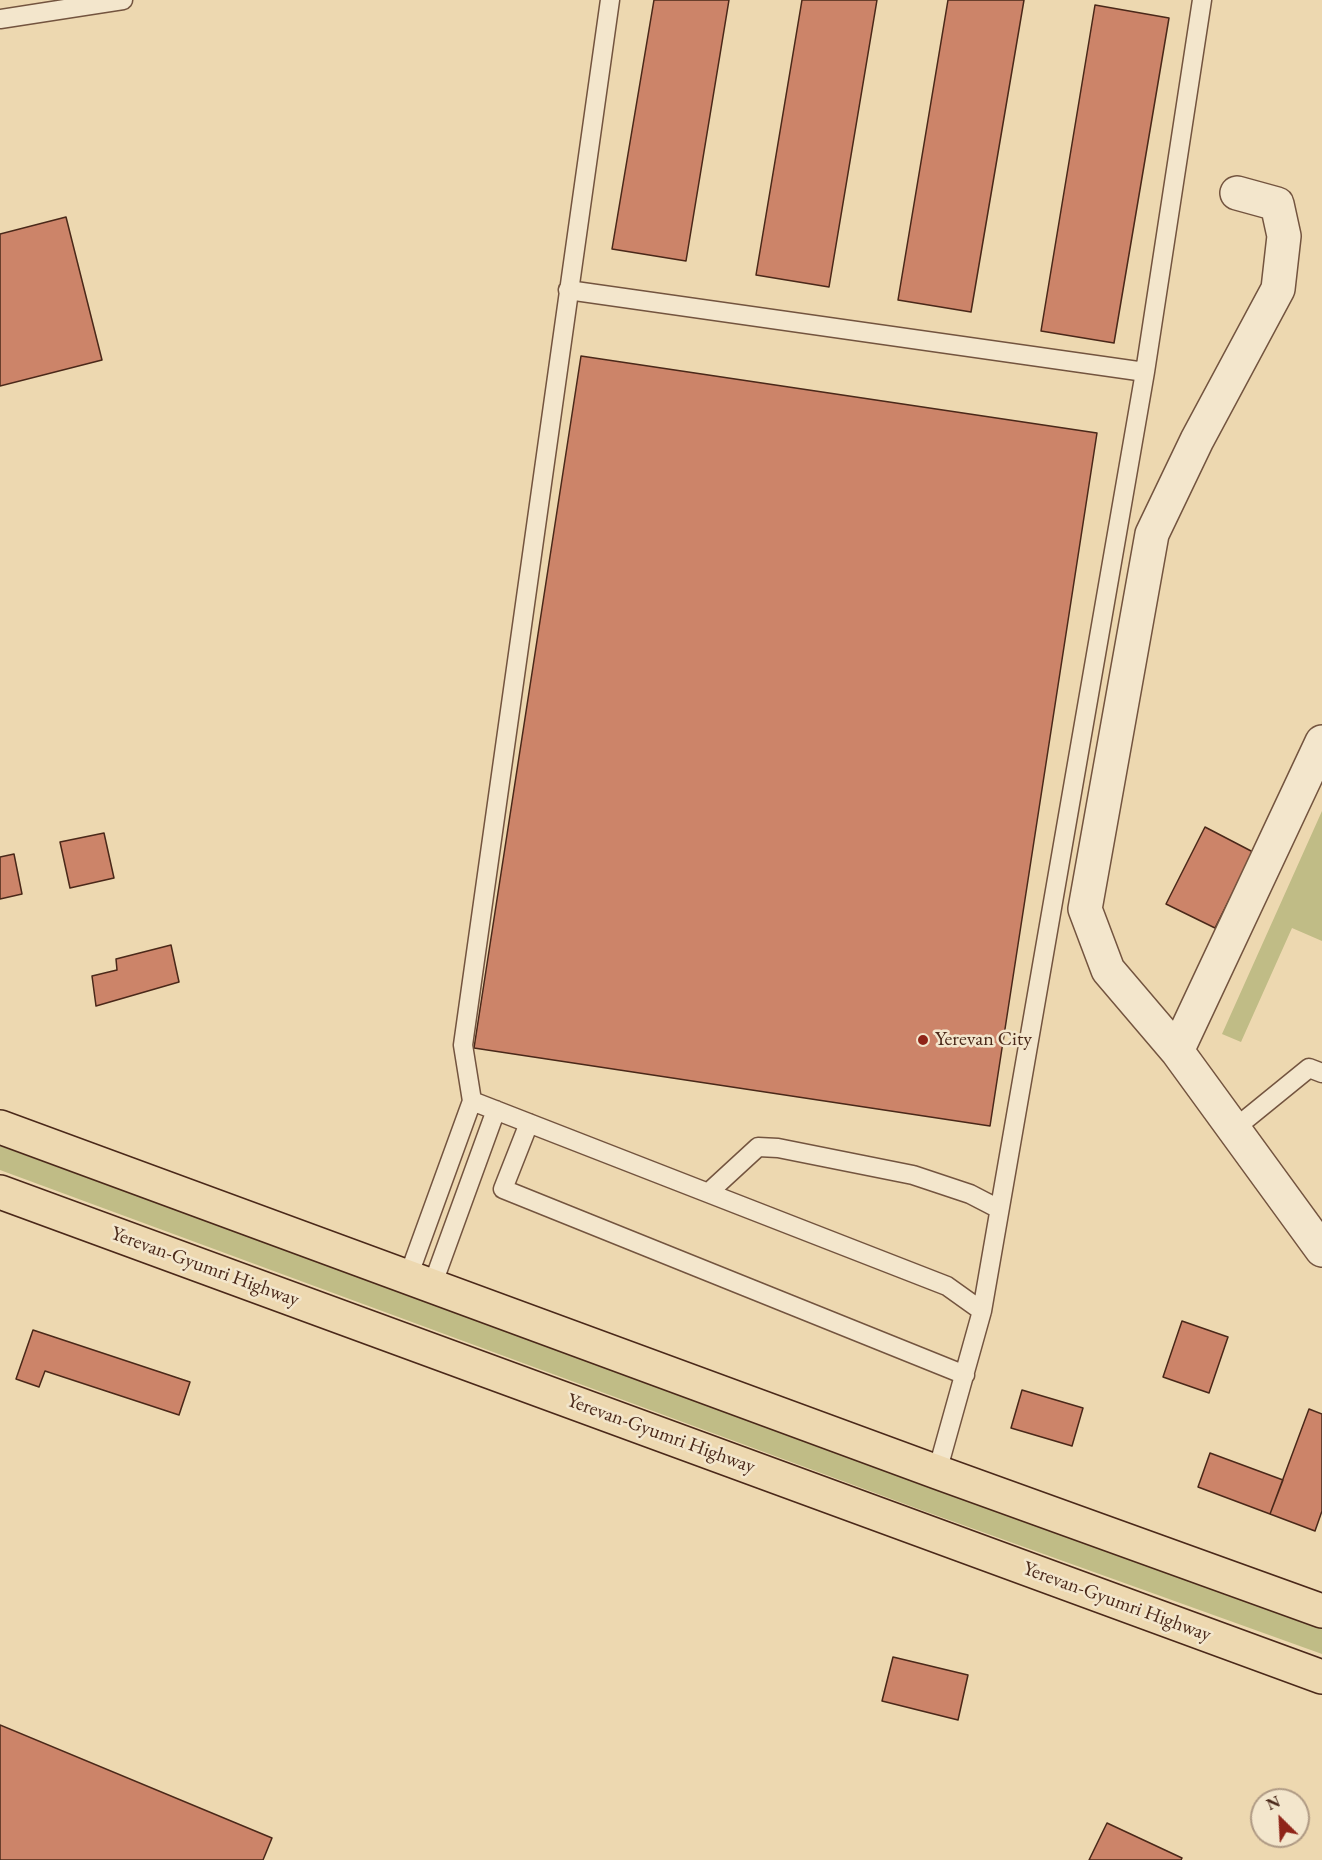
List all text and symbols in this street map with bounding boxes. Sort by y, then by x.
place label: Yerevan City [935,1028,1032,1052]
marker: Yerevan City [916,1033,930,1047]
street label: Yerevan-Gyumri Highway [107,1222,303,1312]
street label: Yerevan-Gyumri Highway [563,1389,759,1479]
street label: Yerevan-Gyumri Highway [1019,1557,1215,1647]
north arrow [1250,1788,1310,1848]
text: N [1263,1791,1283,1815]

